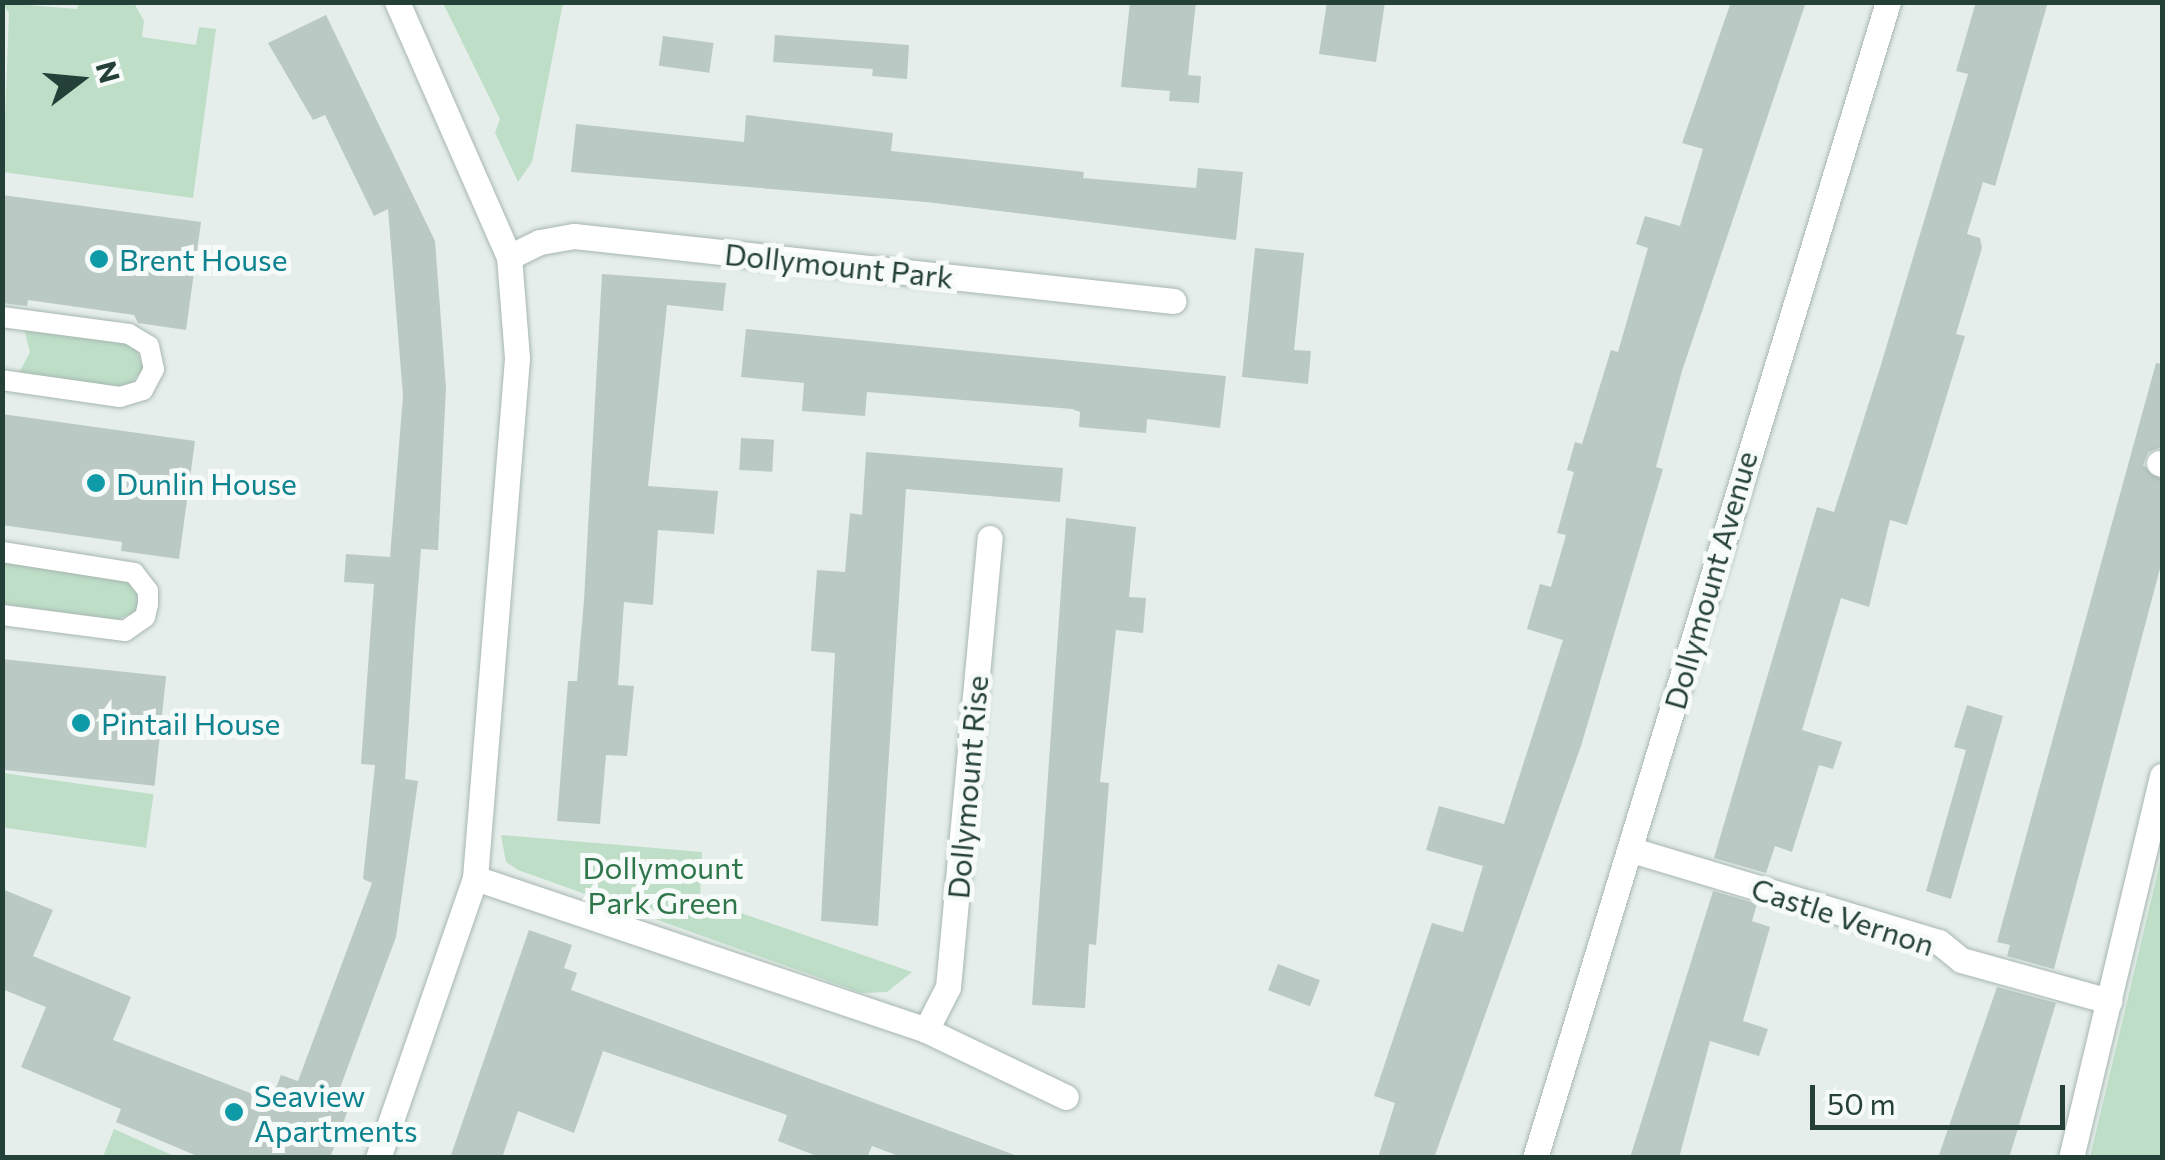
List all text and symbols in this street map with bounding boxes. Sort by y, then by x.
north arrow [30,30,130,130]
text: N [90,57,128,87]
street label: Dollymount Park [723,235,955,295]
place label: Brent House [119,241,288,277]
marker: Brent House [88,248,110,270]
street label: Dollymount Avenue [1656,447,1764,713]
place label: Dunlin House [116,465,297,501]
marker: Dunlin House [85,472,107,494]
street label: Dollymount Rise [939,674,995,900]
place label: Pintail House [101,705,280,741]
marker: Pintail House [70,712,92,734]
park label: Dollymount Park Green [582,849,744,920]
street label: Castle Vernon [1747,870,1939,962]
scale bar [1815,1065,2070,1127]
place label: Seaview Apartments [254,1077,418,1148]
text: 50 m [1827,1084,1896,1121]
marker: Seaview Apartments [223,1101,245,1123]

